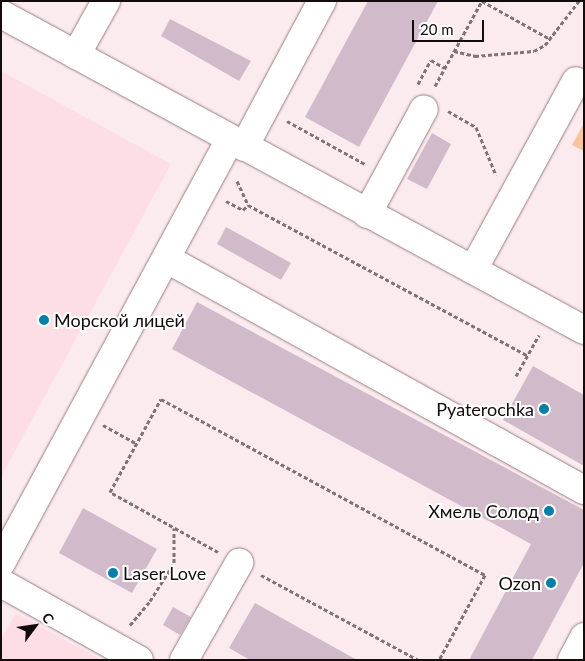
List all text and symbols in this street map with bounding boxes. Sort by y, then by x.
scale bar [415,10,488,42]
text: 20 m [420,20,454,38]
place label: Морской лицей [54,309,185,331]
marker: Морской лицей [38,314,50,326]
place label: Pyaterochka [436,398,534,420]
marker: Pyaterochka [538,403,550,415]
place label: Хмель Солод [428,500,539,522]
marker: Хмель Солод [543,505,555,517]
place label: Laser Love [123,562,207,584]
marker: Laser Love [107,567,119,579]
place label: Ozon [499,572,541,594]
marker: Ozon [545,577,557,589]
north arrow [10,601,60,651]
text: С [39,610,58,626]

